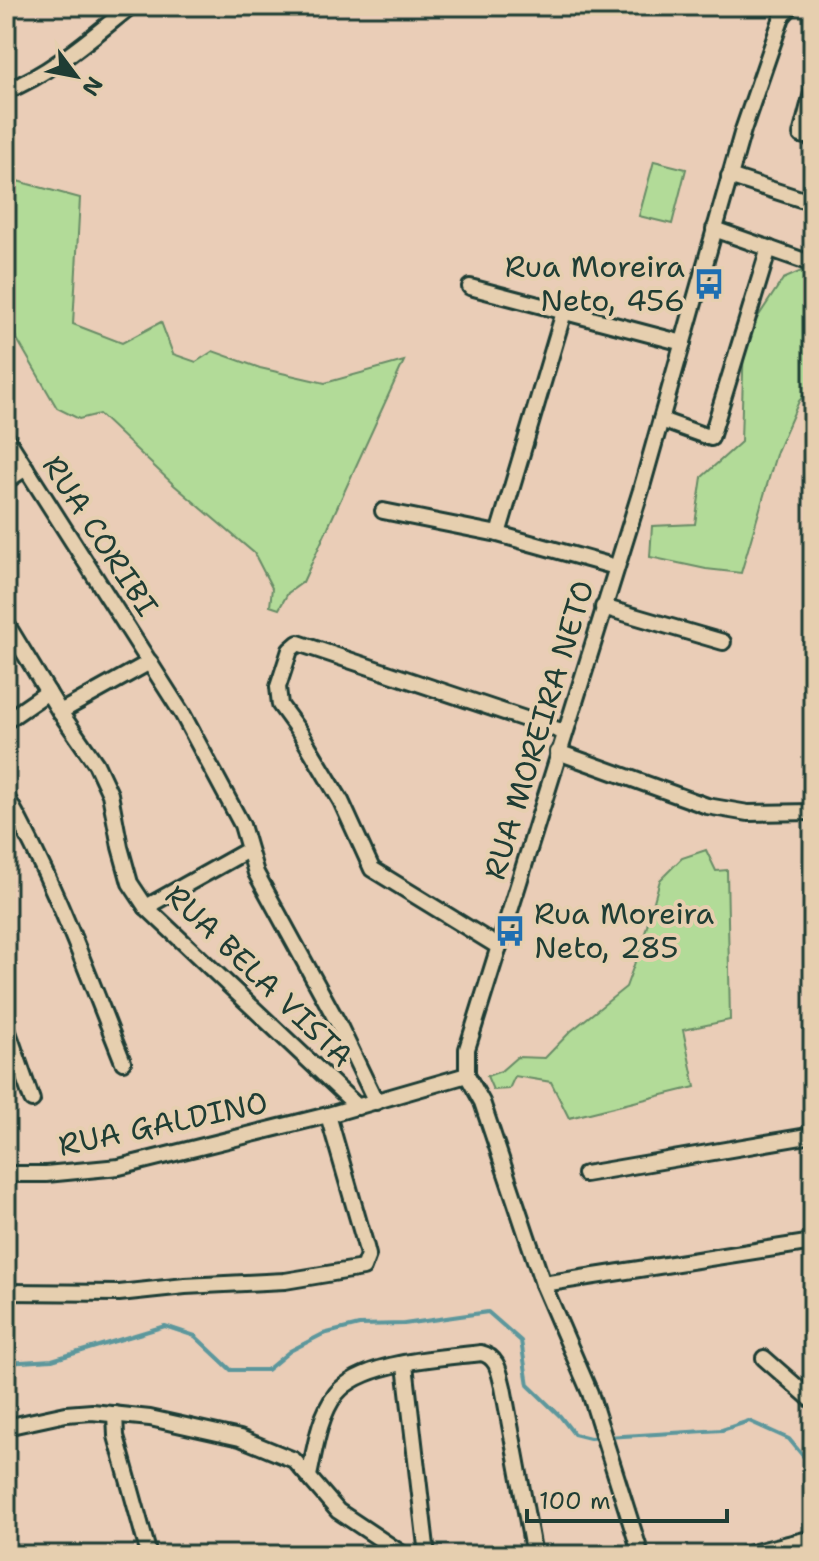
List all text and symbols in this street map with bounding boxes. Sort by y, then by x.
north arrow [36,36,116,116]
text: N [76,71,109,101]
place label: Rua Moreira Neto, 456 [505,246,685,321]
bus stop icon: Rua Moreira Neto, 456 [692,267,726,301]
street label: RUA CORIBI [33,447,168,624]
street label: RUA MOREIRA NETO [474,575,604,884]
street label: RUA BELA VISTA [156,875,362,1076]
place label: Rua Moreira Neto, 285 [534,893,715,968]
bus stop icon: Rua Moreira Neto, 285 [493,914,527,948]
street label: RUA GALDINO [55,1081,271,1166]
scale bar [527,1473,727,1523]
text: 100 m [539,1485,611,1517]

